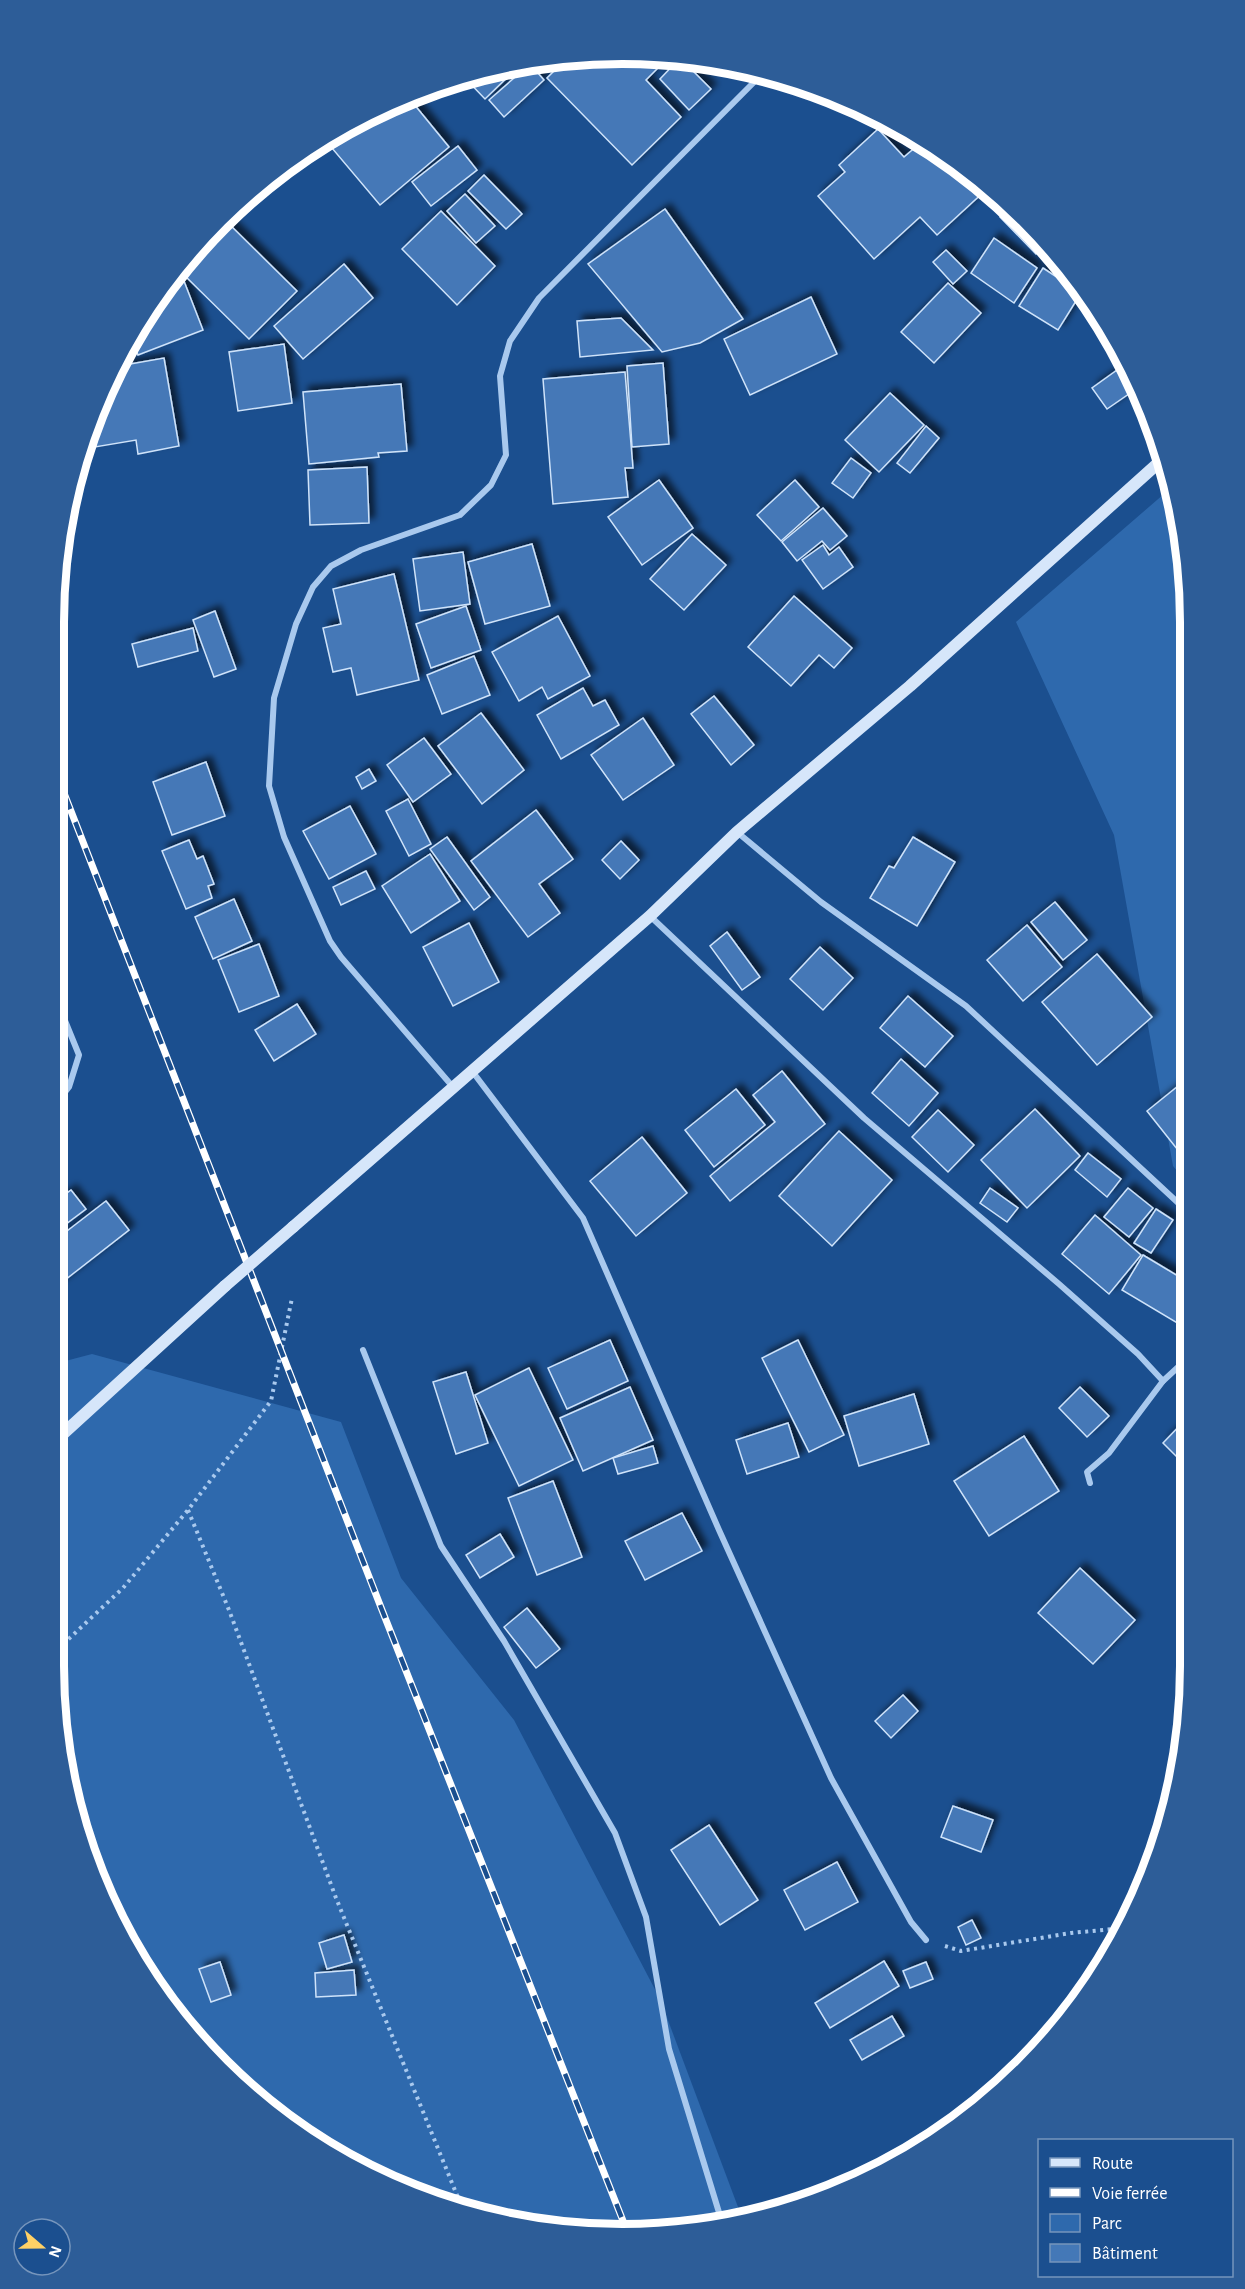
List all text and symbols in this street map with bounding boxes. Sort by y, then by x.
legend [1038,2139,1233,2277]
text: Route [1092,2155,1133,2173]
text: Voie ferrée [1092,2185,1167,2203]
text: Parc [1092,2215,1122,2233]
north arrow [12,2217,72,2277]
text: N [46,2244,65,2260]
text: Bâtiment [1092,2245,1158,2263]

